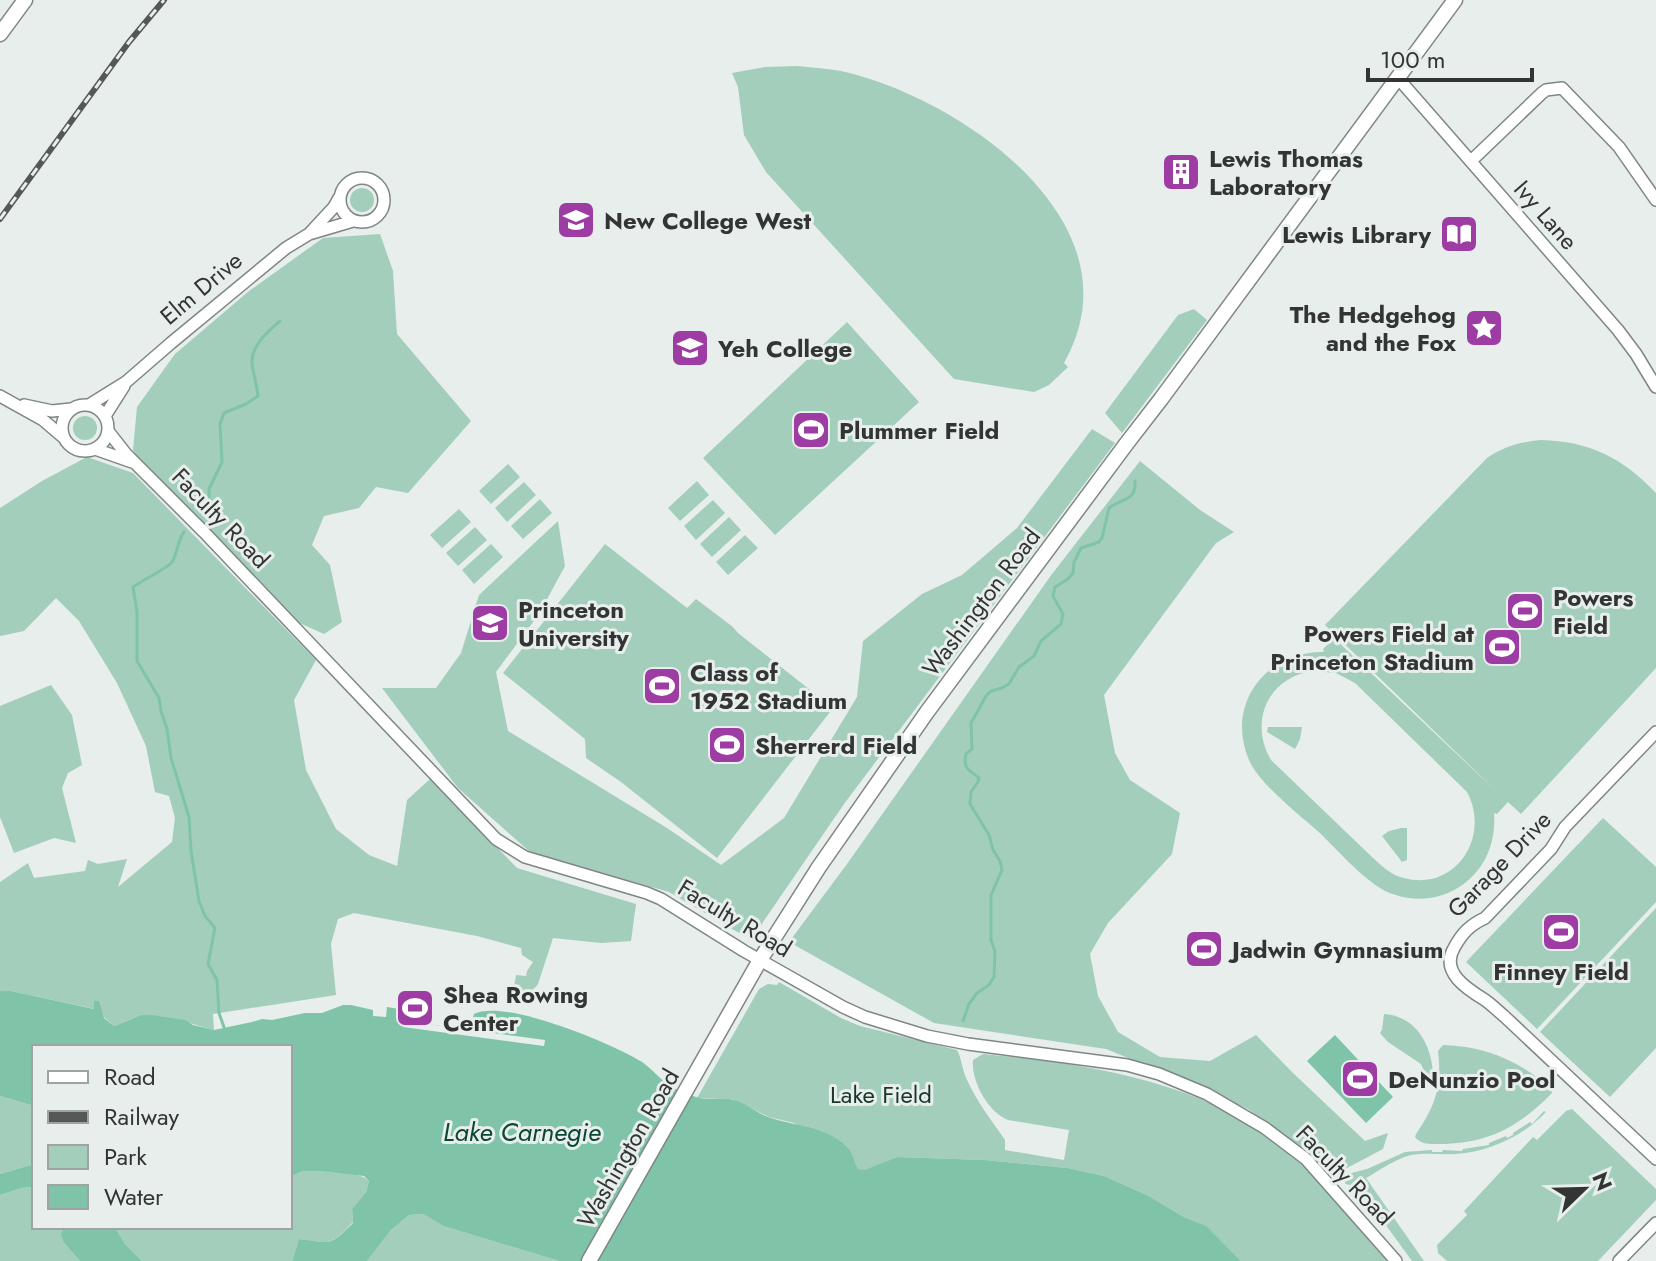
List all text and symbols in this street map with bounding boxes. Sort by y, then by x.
scale bar [1368,32,1532,82]
text: 100 m [1380,42,1446,77]
place label: Lewis Thomas Laboratory [1209,141,1363,204]
building icon: Lewis Thomas Laboratory [1160,151,1202,193]
street label: Ivy Lane [1506,172,1586,258]
school or university icon: New College West [555,199,597,241]
place label: New College West [604,203,812,238]
library icon: Lewis Library [1438,213,1480,255]
place label: Lewis Library [1282,217,1431,252]
street label: Elm Drive [152,243,250,333]
place label: The Hedgehog and the Fox [1290,297,1456,360]
place icon: The Hedgehog and the Fox [1463,307,1505,349]
school or university icon: Yeh College [669,327,711,369]
place label: Yeh College [717,331,852,366]
sports icon: Plummer Field [790,409,832,451]
place label: Plummer Field [839,413,999,448]
street label: Faculty Road [164,460,278,576]
street label: Washington Road [913,520,1049,684]
place label: Powers Field [1553,580,1634,643]
sports icon: Powers Field [1504,590,1546,632]
place label: Princeton University [518,592,629,655]
school or university icon: Princeton University [469,602,511,644]
place label: Powers Field at Princeton Stadium [1270,616,1474,679]
sports icon: Powers Field at Princeton Stadium [1481,626,1523,668]
place label: Class of 1952 Stadium [690,655,847,718]
sports icon: Class of 1952 Stadium [641,665,683,707]
sports icon: Sherrerd Field [706,724,748,766]
place label: Sherrerd Field [755,728,917,763]
street label: Garage Drive [1439,803,1559,925]
street label: Faculty Road [671,870,799,966]
sports icon: Finney Field [1540,911,1582,953]
sports icon: Jadwin Gymnasium [1183,928,1225,970]
place label: Jadwin Gymnasium [1228,932,1443,967]
place label: Finney Field [1493,954,1629,989]
place label: Shea Rowing Center [443,977,588,1040]
sports icon: Shea Rowing Center [394,987,436,1029]
legend [32,1045,292,1229]
sports icon: DeNunzio Pool [1339,1058,1381,1100]
text: Road [104,1059,156,1094]
street label: Washington Road [568,1062,688,1234]
place label: DeNunzio Pool [1388,1062,1556,1097]
park label: Lake Field [830,1077,932,1112]
text: Railway [104,1099,179,1134]
water label: Lake Carnegie [443,1113,601,1151]
street label: Faculty Road [1288,1117,1402,1233]
text: Park [104,1139,147,1174]
north arrow [1544,1149,1624,1229]
text: N [1584,1167,1621,1195]
text: Water [104,1179,164,1214]

